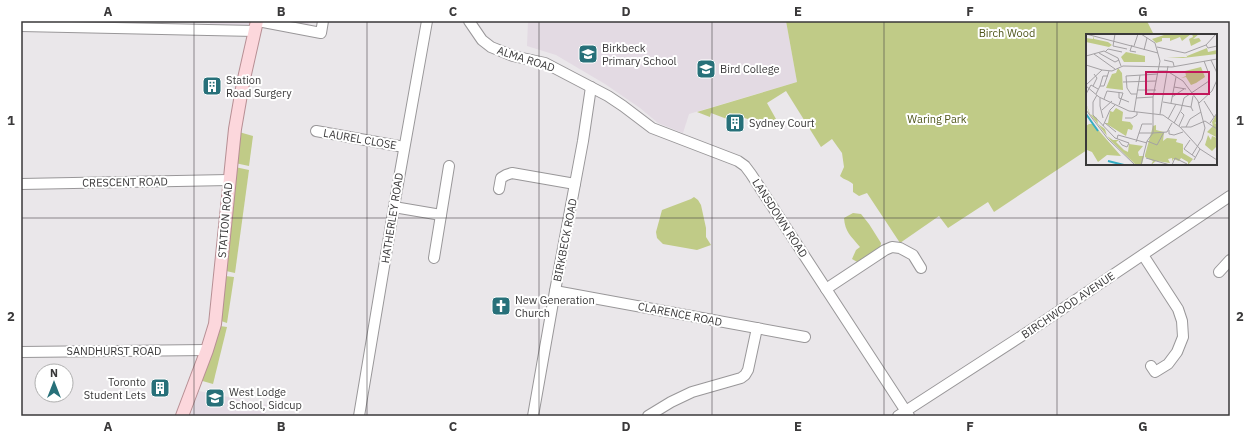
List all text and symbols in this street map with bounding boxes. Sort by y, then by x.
text: A [104,3,113,20]
text: B [277,3,286,20]
text: C [449,3,458,20]
text: D [621,3,631,20]
text: E [794,3,802,20]
text: F [966,3,974,20]
text: G [1138,3,1148,20]
park label: Birch Wood [979,26,1035,40]
inset map [1086,34,1217,165]
place label: Birkbeck Primary School [602,41,677,68]
street label: ALMA ROAD [495,43,557,75]
school or university icon: Birkbeck Primary School [577,43,599,65]
school or university icon: Bird College [695,58,717,80]
place label: Bird College [720,62,780,76]
place label: Station Road Surgery [226,73,292,100]
building icon: Station Road Surgery [201,75,223,97]
text: 1 [7,112,15,129]
building icon: Sydney Court [724,112,746,134]
park label: Waring Park [907,112,967,126]
text: 1 [1236,112,1244,129]
place label: Sydney Court [749,116,815,130]
street label: LAUREL CLOSE [322,126,398,152]
street label: HATHERLEY ROAD [378,172,406,264]
street label: CRESCENT ROAD [82,174,168,190]
street label: LANSDOWN ROAD [749,176,811,260]
street label: STATION ROAD [215,182,235,258]
street label: BIRKBECK ROAD [550,197,580,283]
street label: BIRCHWOOD AVENUE [1019,268,1117,342]
place label: New Generation Church [515,293,595,320]
church icon: New Generation Church [490,295,512,317]
street label: CLARENCE ROAD [637,299,723,329]
text: 2 [7,308,15,325]
text: 2 [1236,308,1244,325]
street label: SANDHURST ROAD [67,344,162,358]
north arrow [34,363,74,403]
text: N [50,366,58,380]
place label: Toronto Student Lets [84,375,146,402]
building icon: Toronto Student Lets [149,377,171,399]
place label: West Lodge School, Sidcup [229,385,302,412]
school or university icon: West Lodge School, Sidcup [204,387,226,409]
text: A [104,418,113,435]
text: B [277,418,286,435]
text: C [449,418,458,435]
text: D [621,418,631,435]
text: E [794,418,802,435]
text: F [966,418,974,435]
text: G [1138,418,1148,435]

